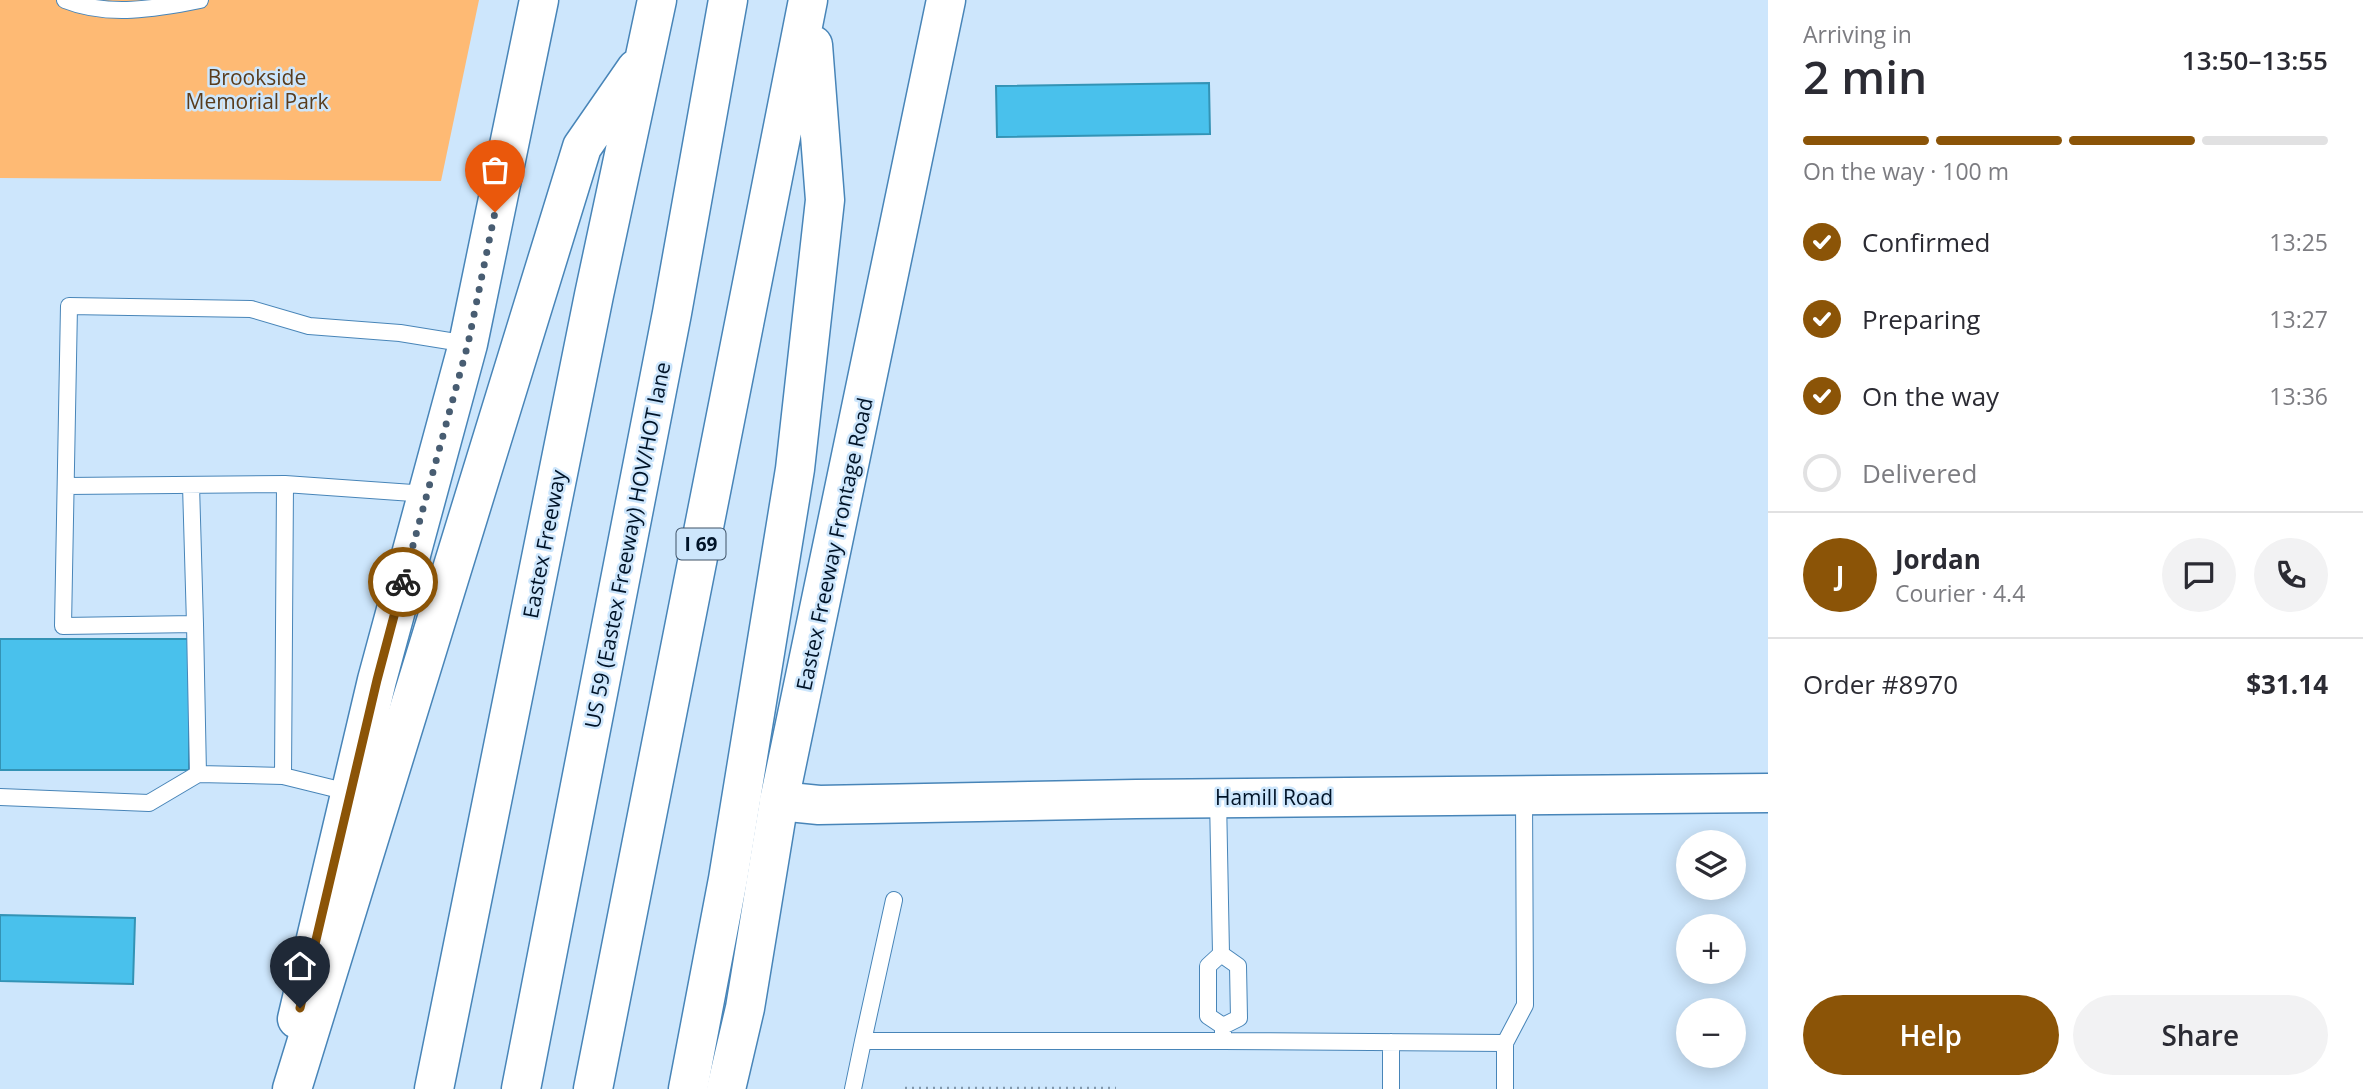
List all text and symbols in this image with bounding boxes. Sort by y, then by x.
text: Arriving in [1803,18,1912,50]
text: 13:50–13:55 [2182,42,2328,78]
text: 2 min [1803,45,1927,107]
park label: Brookside Memorial Park [186,63,328,115]
pin [465,140,525,212]
icon: bag [476,151,514,189]
text: On the way · 100 m [1803,155,2009,187]
icon: check [1803,223,1841,261]
text: Confirmed [1862,224,1990,260]
text: 13:25 [2269,226,2328,258]
icon: check [1803,300,1841,338]
text: Preparing [1862,301,1980,337]
text: 13:27 [2269,303,2328,335]
street label: US 59 (Eastex Freeway) HOV/HOT lane [578,359,676,731]
icon: check [1803,377,1841,415]
text: On the way [1862,378,1999,414]
text: 13:36 [2269,380,2328,412]
street label: Eastex Freeway Frontage Road [789,395,879,693]
text: Delivered [1862,455,1977,491]
street label: Eastex Freeway [516,467,572,621]
road number: I 69 [676,528,726,559]
button: chat [2162,538,2236,612]
button: phone [2254,538,2328,612]
text: Jordan [1895,541,1981,577]
courier [368,547,438,617]
text: J [1836,557,1844,593]
icon: bike [384,563,422,601]
text: Courier · 4.4 [1895,577,2025,609]
text: Order #8970 [1803,666,1958,702]
text: $31.14 [2246,666,2328,702]
street label: Hamill Road [1215,783,1333,811]
map controls [1676,830,1746,1068]
button: layers [1676,830,1746,900]
button: + [1676,914,1746,984]
pin [270,936,330,1008]
icon: home [281,947,319,985]
button: Help [1803,995,2059,1075]
button: Share [2073,995,2328,1075]
button: − [1676,998,1746,1068]

